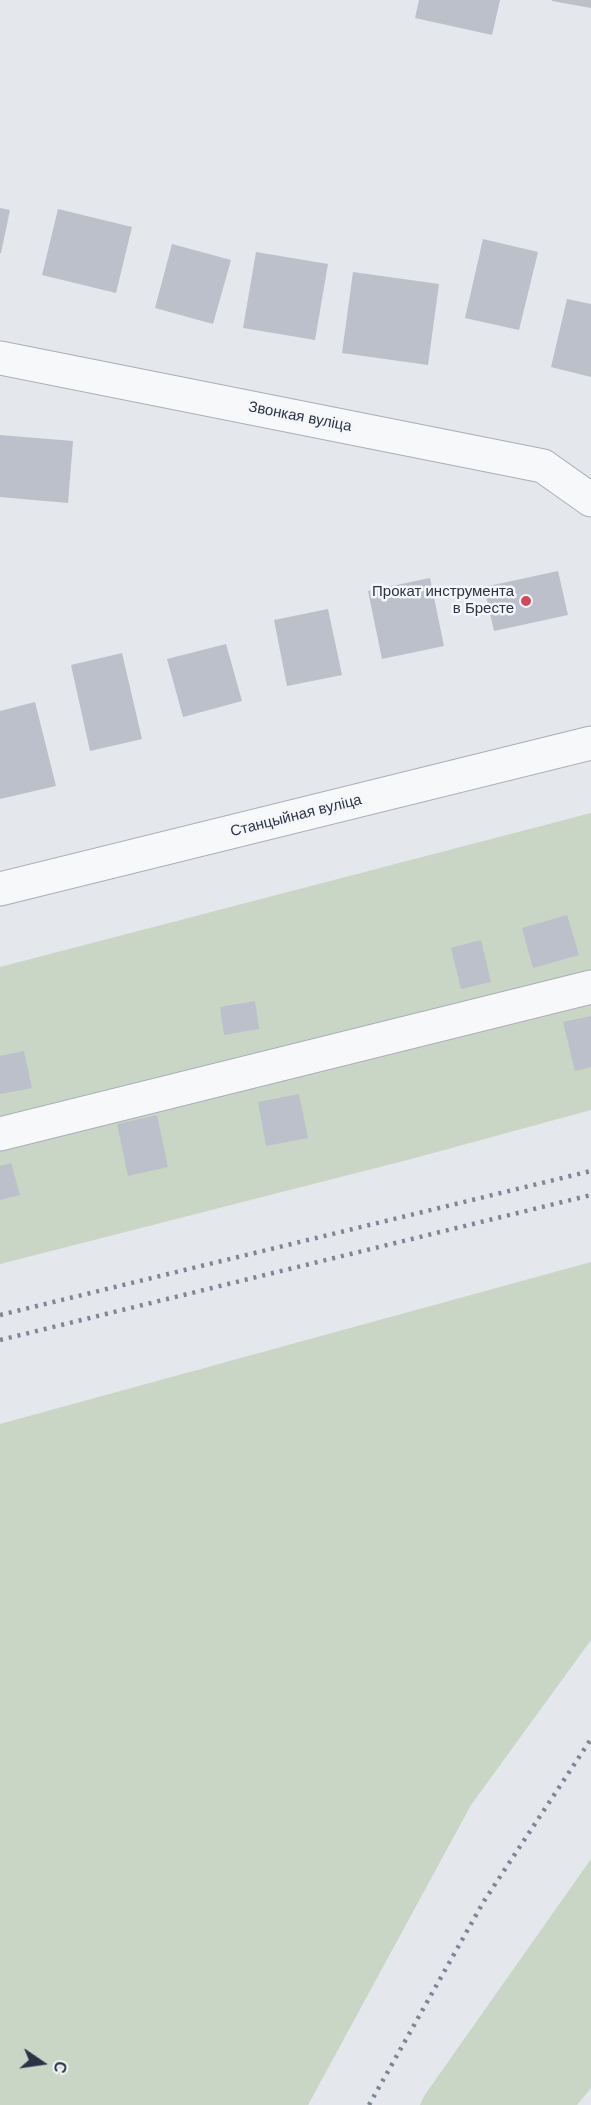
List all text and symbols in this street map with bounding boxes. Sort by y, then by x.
street label: Звонкая вуліца [247,398,353,436]
place label: Прокат инструмента в Бресте [372,583,514,618]
marker: Прокат инструмента в Бресте [519,594,533,608]
street label: Станцыйная вуліца [228,791,364,841]
north arrow [12,2033,72,2093]
text: С [50,2060,70,2075]

